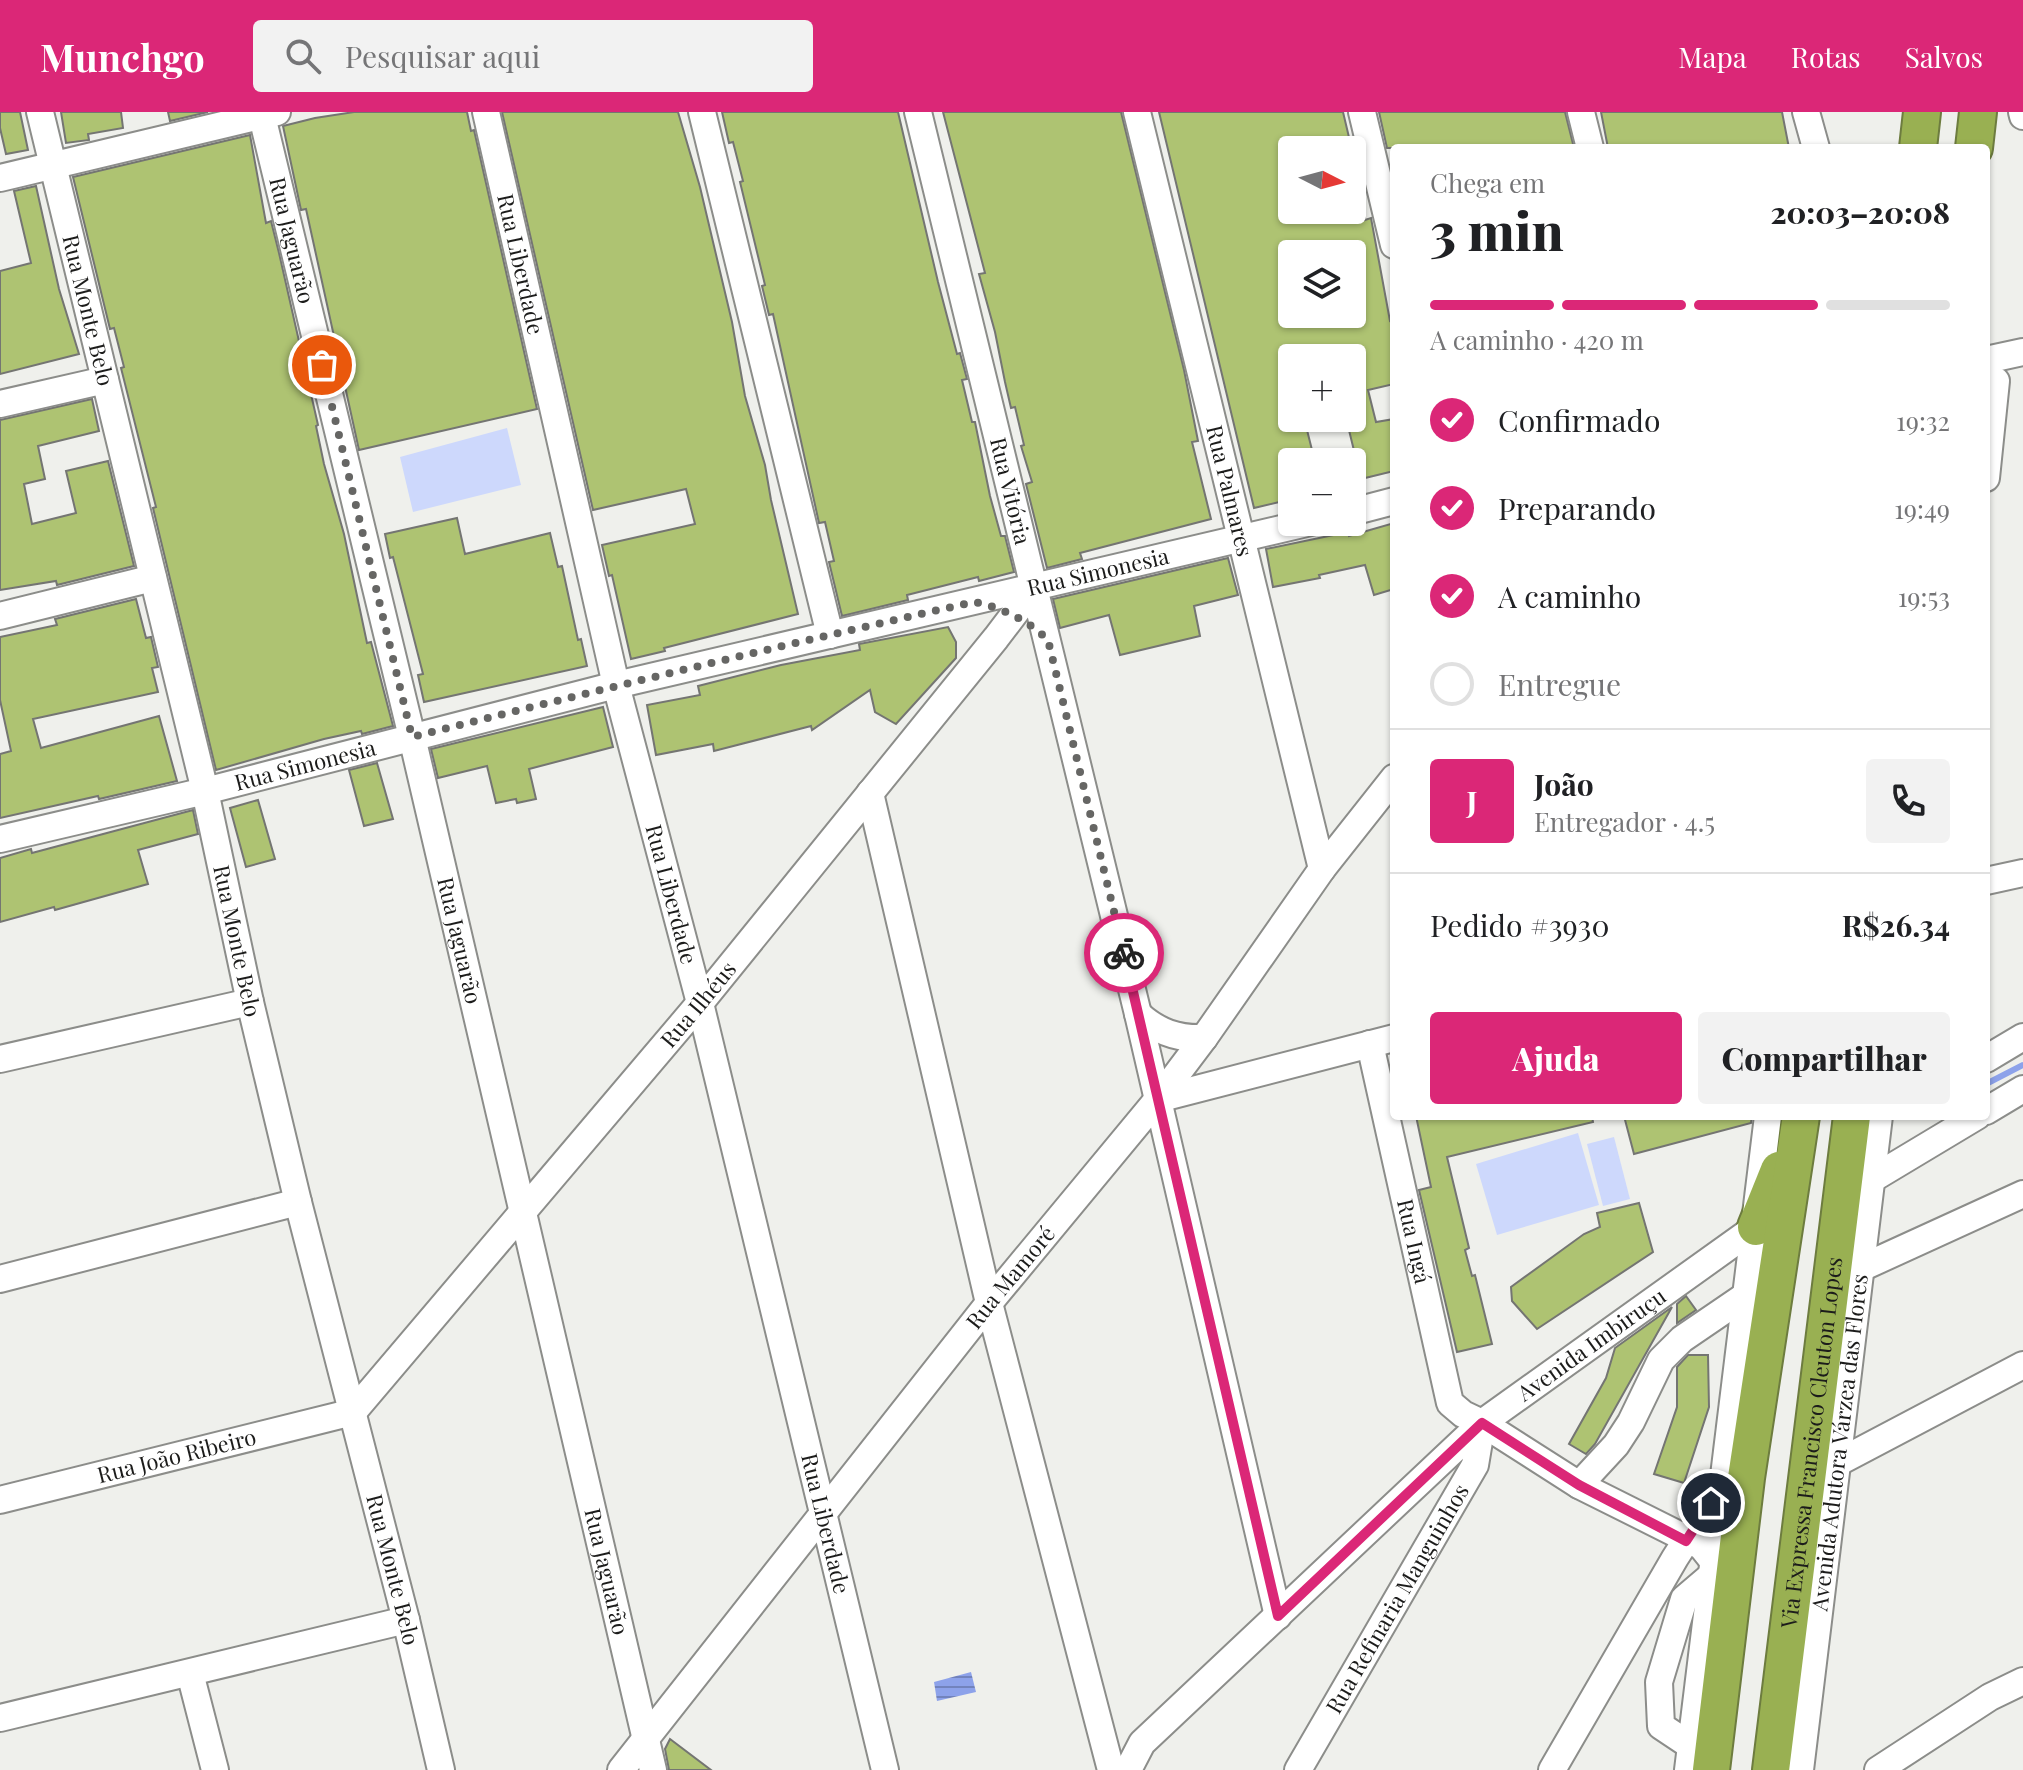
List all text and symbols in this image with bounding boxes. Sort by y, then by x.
search box [253,20,813,92]
text: Munchgo [40,31,205,82]
icon: search [281,34,325,78]
text: Pesquisar aqui [345,36,540,76]
text: Mapa [1678,38,1747,75]
text: Rotas [1791,38,1861,75]
text: Salvos [1905,38,1983,75]
north arrow [1278,136,1366,224]
map controls [1278,136,1366,536]
text: Chega em [1430,165,1545,200]
street label: Rua Jaguarão [263,174,323,306]
street label: Rua Liberdade [491,191,552,337]
text: 20:03–20:08 [1770,192,1950,232]
text: 3 min [1430,195,1564,264]
street label: Rua Monte Belo [56,231,122,389]
button: layers [1278,240,1366,328]
text: A caminho · 420 m [1430,322,1644,357]
pin [288,331,356,399]
icon: bag [300,343,344,387]
button: + [1278,344,1366,432]
icon: check [1430,398,1474,442]
text: Confirmado [1498,400,1660,440]
text: 19:32 [1896,403,1950,438]
street label: Rua Palmares [1200,422,1261,559]
street label: Rua Vitória [984,434,1039,547]
button: − [1278,448,1366,536]
icon: check [1430,486,1474,530]
text: Preparando [1498,488,1656,528]
text: 19:49 [1894,491,1950,526]
street label: Rua Simonesia [1024,540,1172,602]
icon: check [1430,574,1474,618]
text: A caminho [1498,576,1641,616]
text: 19:53 [1898,579,1950,614]
text: Entregue [1498,664,1621,704]
street label: Rua Simonesia [231,732,379,797]
button: phone [1866,759,1950,843]
text: João [1534,764,1594,804]
text: J [1467,781,1477,821]
text: Entregador · 4.5 [1534,804,1715,839]
street label: Rua Liberdade [639,821,705,967]
street label: Rua Monte Belo [207,862,269,1020]
street label: Rua Jaguarão [431,874,490,1007]
text: Pedido #3930 [1430,905,1609,945]
text: R$26.34 [1842,905,1950,945]
courier [1084,913,1164,993]
icon: bike [1102,931,1146,975]
street label: Rua Ilhéus [653,954,742,1053]
button: Ajuda [1430,1012,1682,1104]
button: Compartilhar [1698,1012,1950,1104]
street label: Rua Ingá [1391,1196,1439,1286]
street label: Rua Mamoré [958,1219,1061,1335]
street label: Via Expressa Francisco Cleuton Lopes [1773,1255,1848,1631]
street label: Avenida Adutora Várzea das Flores [1803,1272,1874,1613]
street label: Avenida Imbiruçu [1510,1280,1671,1408]
street label: Rua João Ribeiro [94,1421,259,1489]
street label: Rua Liberdade [795,1450,858,1597]
pin [1677,1469,1745,1537]
street label: Rua Refinaria Manguinhos [1318,1478,1475,1719]
icon: home [1689,1481,1733,1525]
street label: Rua Monte Belo [360,1491,427,1648]
street label: Rua Jaguarão [578,1505,637,1638]

